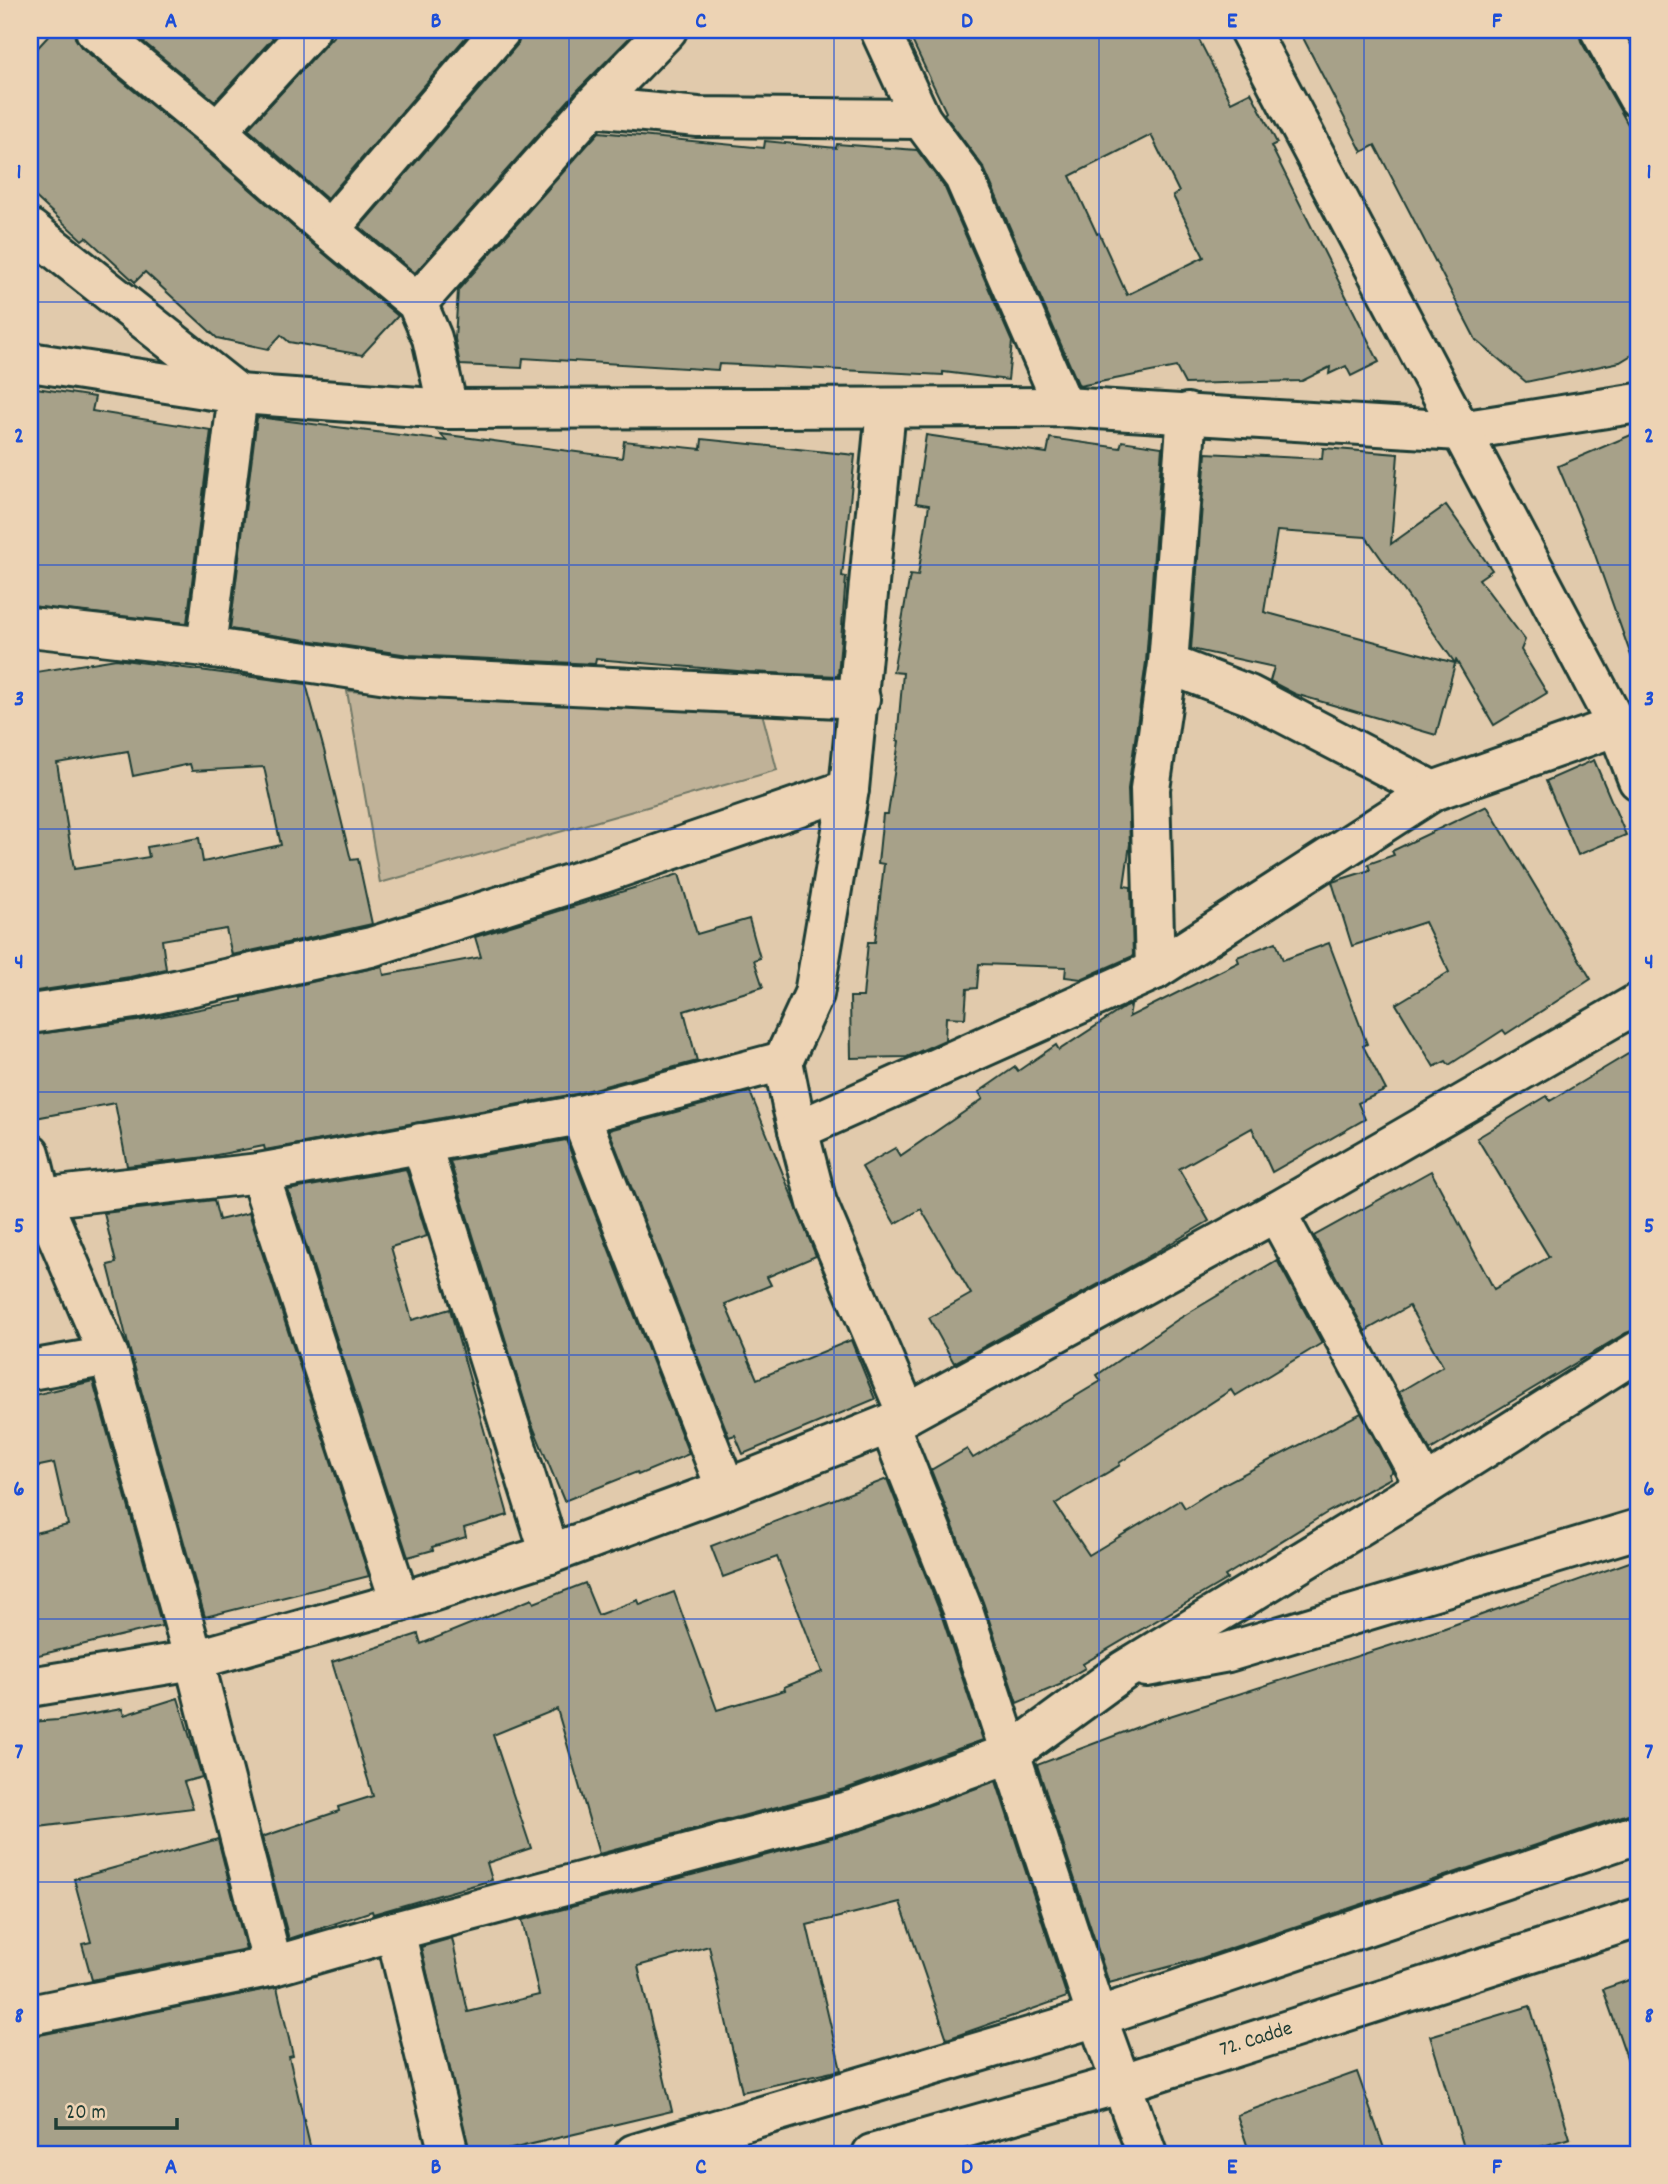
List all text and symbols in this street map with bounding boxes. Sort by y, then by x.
text: A [165,6,177,39]
text: B [431,6,442,39]
text: C [695,6,707,39]
text: D [961,6,973,39]
text: E [1227,6,1238,39]
text: F [1492,6,1503,39]
text: 1 [16,157,22,190]
text: 1 [1646,157,1652,190]
text: 2 [14,421,24,454]
text: 2 [1644,421,1654,454]
text: 3 [14,684,24,717]
text: 3 [1644,684,1654,717]
text: 4 [14,947,24,980]
text: 4 [1644,947,1654,980]
text: 5 [14,1211,24,1244]
text: 5 [1644,1211,1654,1244]
text: 6 [13,1474,25,1507]
text: 6 [1643,1474,1655,1507]
text: 7 [15,1737,24,1770]
text: 7 [1645,1737,1654,1770]
text: 8 [14,2001,24,2034]
text: 8 [1644,2001,1654,2034]
street label: 72. Cadde [1216,2015,1297,2066]
scale bar [56,2086,177,2130]
text: 20 m [66,2099,106,2129]
text: A [165,2152,177,2184]
text: B [431,2152,442,2184]
text: C [695,2152,707,2184]
text: D [961,2152,973,2184]
text: E [1227,2152,1238,2184]
text: F [1492,2152,1503,2184]

